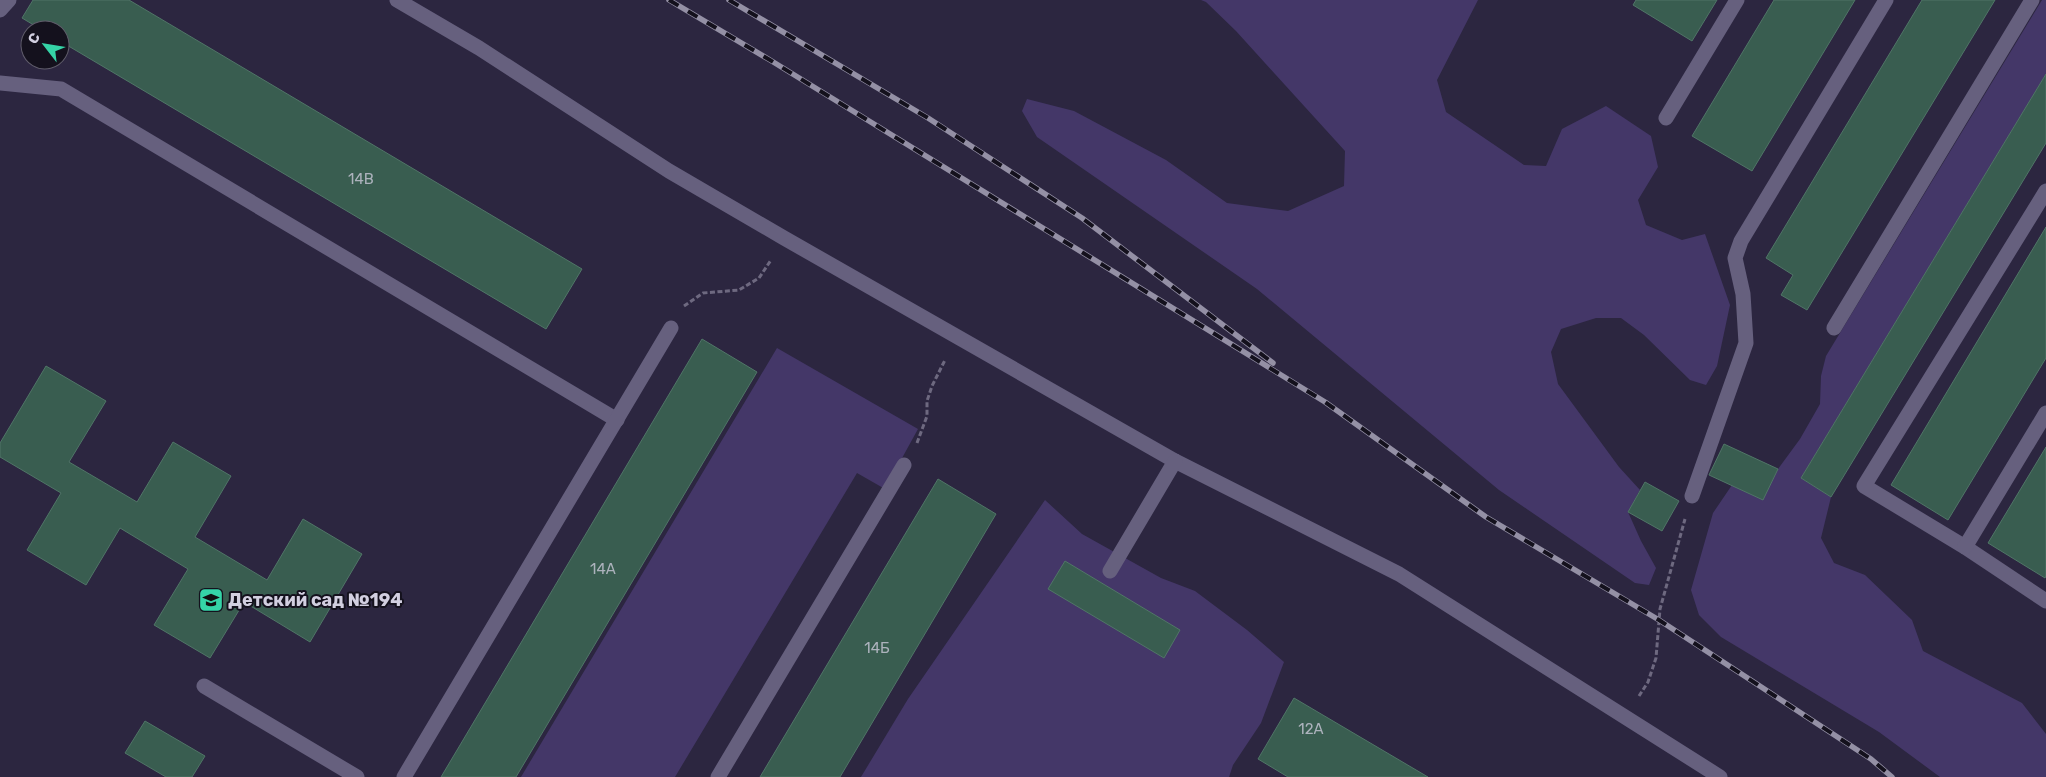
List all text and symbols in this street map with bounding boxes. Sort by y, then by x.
north arrow [20,20,70,70]
text: С [24,30,44,47]
house number: 14В [348,170,374,188]
house number: 14А [590,560,616,578]
school or university icon: Детский сад №194 [198,587,224,613]
place label: Детский сад №194 [228,589,403,611]
house number: 14Б [864,639,890,657]
house number: 12А [1298,720,1324,738]

